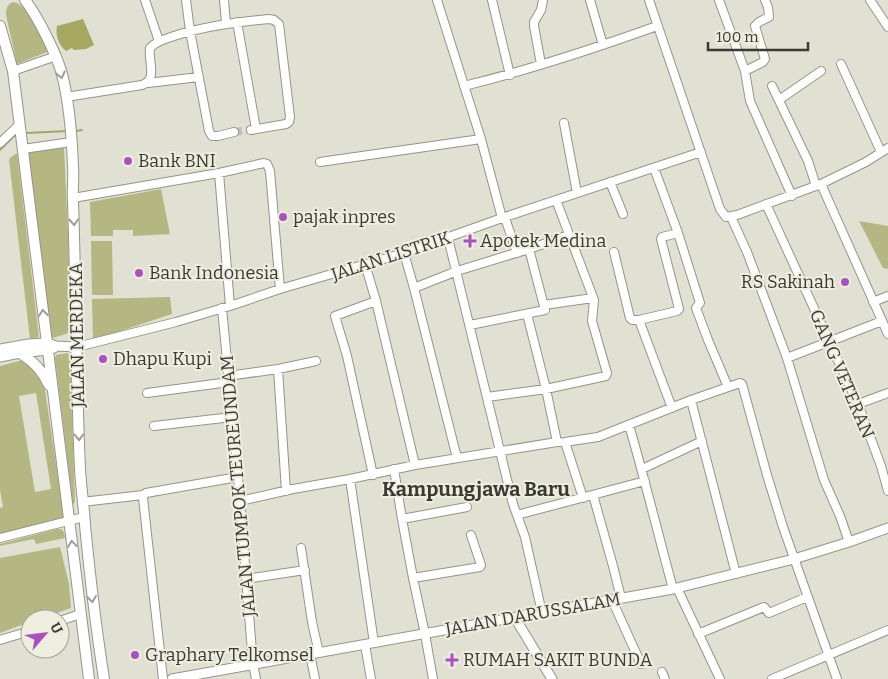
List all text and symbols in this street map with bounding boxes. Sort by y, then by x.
scale bar [708,20,808,52]
text: 100 m [716,28,759,46]
one-way arrow [56,70,66,78]
place label: Bank BNI [138,150,216,172]
marker: Bank BNI [122,155,134,167]
place label: pajak inpres [293,206,396,228]
marker: pajak inpres [277,211,289,223]
one-way arrow [68,218,79,226]
street label: JALAN LISTRIK [328,226,454,286]
place label: Apotek Medina [480,230,606,252]
marker: Apotek Medina [464,235,476,247]
street label: JALAN MERDEKA [65,262,89,409]
place label: Bank Indonesia [149,262,279,284]
marker: Bank Indonesia [133,267,145,279]
place label: RS Sakinah [741,271,835,293]
marker: RS Sakinah [839,276,851,288]
street label: GANG VETERAN [805,306,879,442]
one-way arrow [38,309,49,317]
place label: Dhapu Kupi [113,348,212,370]
marker: Dhapu Kupi [97,353,109,365]
street label: JALAN TUMPOK TEUREUNDAM [216,354,261,619]
one-way arrow [74,433,85,441]
district label: Kampungjawa Baru [382,477,570,501]
one-way arrow [67,539,78,547]
street label: JALAN DARUSSALAM [443,588,622,640]
one-way arrow [86,595,97,603]
north arrow [20,609,70,659]
text: U [46,620,66,637]
place label: Graphary Telkomsel [145,644,314,666]
marker: Graphary Telkomsel [129,649,141,661]
place label: RUMAH SAKIT BUNDA [463,649,653,671]
marker: RUMAH SAKIT BUNDA [445,653,459,667]

